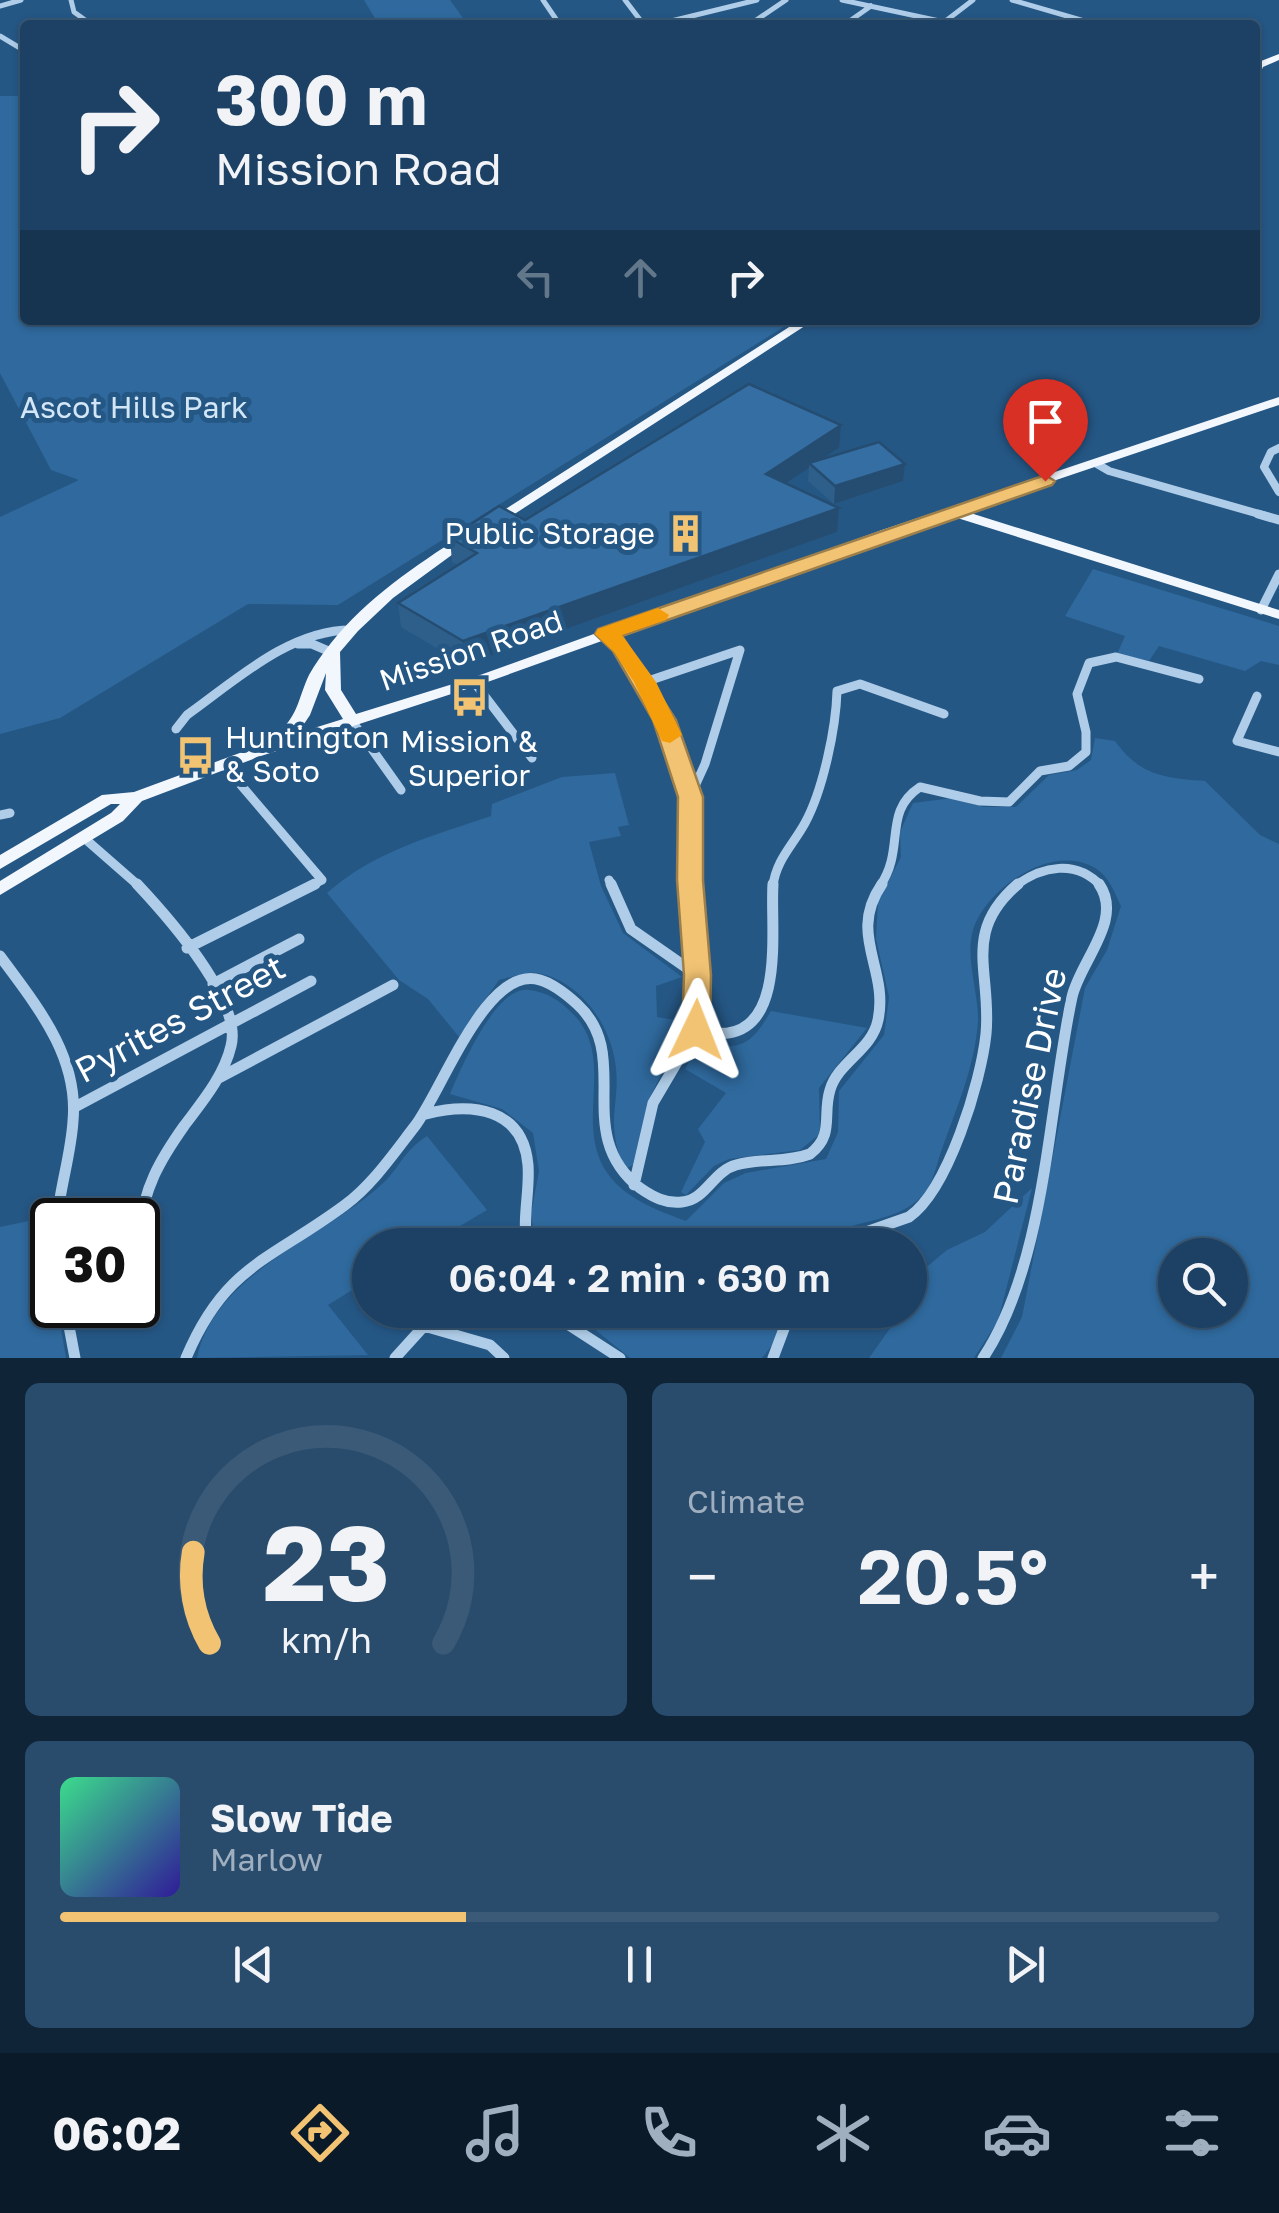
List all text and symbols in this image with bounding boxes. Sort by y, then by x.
text: 300 m [215,56,427,140]
icon: right [50,60,180,190]
text: Mission Road [215,141,502,195]
icon: left [508,250,563,305]
icon: ahead [613,250,668,305]
icon: right [718,250,773,305]
pin [1003,379,1088,482]
park label: Ascot Hills Park [20,389,248,425]
icon: arrive [1018,394,1073,449]
building icon: Public Storage [664,513,706,555]
place label: Public Storage [444,515,655,551]
street label: Mission Road [374,602,567,698]
bus stop icon: Mission & Superior [448,677,490,719]
place label: Huntington & Soto [225,719,390,789]
place label: Mission & Superior [400,723,538,793]
bus stop icon: Huntington & Soto [174,734,216,776]
street label: Pyrites Street [67,945,292,1091]
street label: Paradise Drive [983,964,1075,1208]
position arrow [644,978,748,1082]
speed limit sign: 30 [30,1198,160,1328]
map controls [1158,1238,1248,1328]
button: search [1158,1238,1248,1328]
text: 06:04 · 2 min · 630 m [449,1255,830,1300]
text: Climate [687,1482,805,1520]
text: 23 [263,1499,389,1624]
text: 20.5° [858,1530,1048,1621]
text: − [687,1543,717,1609]
text: + [1189,1543,1219,1609]
text: km/h [281,1618,371,1661]
text: Slow Tide [210,1795,393,1840]
text: Marlow [210,1840,323,1878]
icon: previous [226,1937,281,1992]
icon: pause [612,1937,667,1992]
icon: next [998,1937,1053,1992]
icon: directions [285,2098,355,2168]
icon: music [460,2098,530,2168]
icon: phone [634,2098,704,2168]
icon: climate [808,2098,878,2168]
icon: car [982,2098,1052,2168]
icon: filters [1157,2098,1227,2168]
text: 06:02 [52,2106,181,2160]

